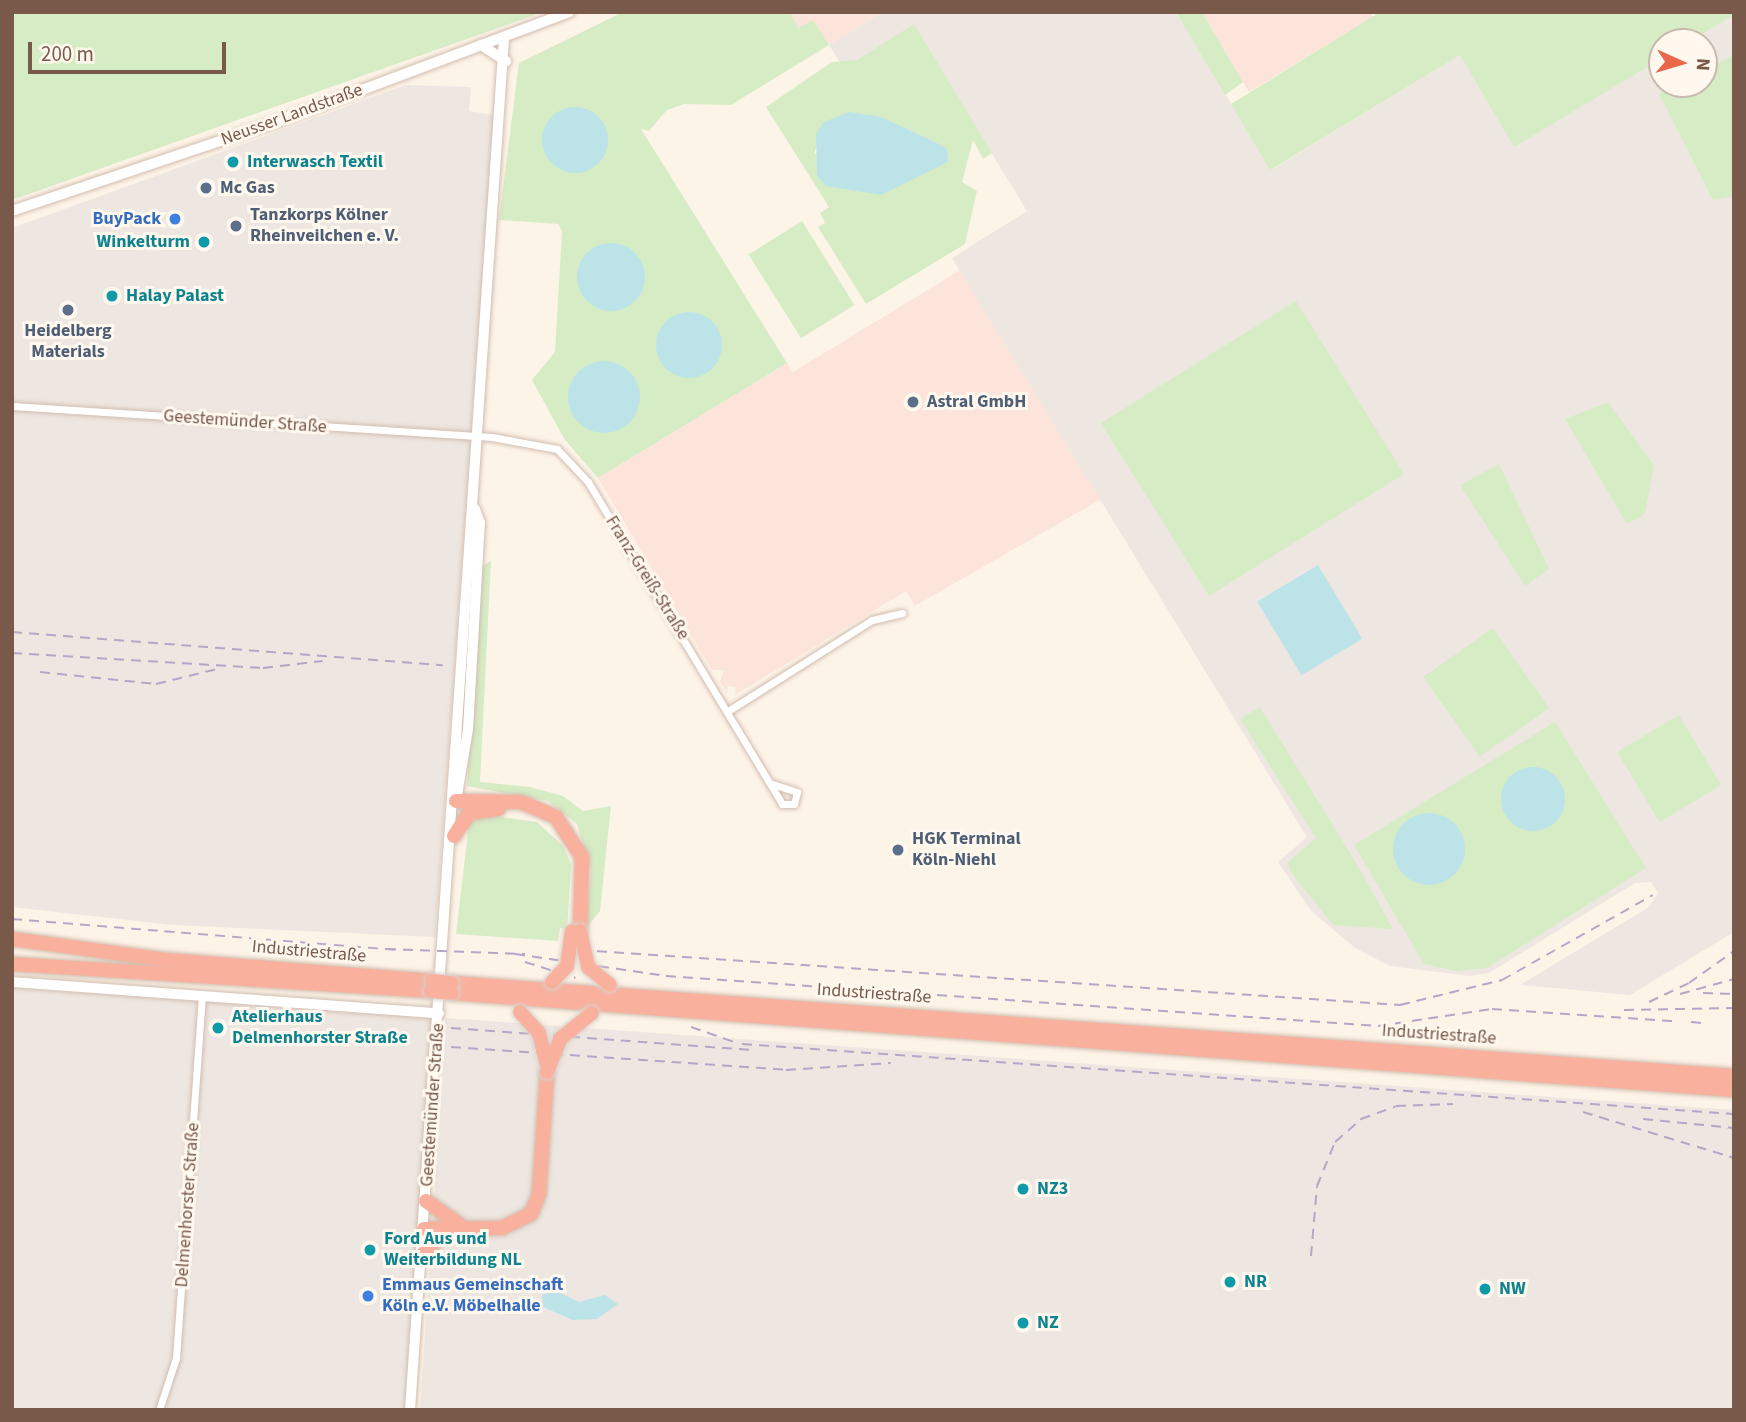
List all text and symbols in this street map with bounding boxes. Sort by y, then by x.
scale bar [32,28,229,72]
north arrow [1648,28,1718,98]
text: 200 m [41,39,94,69]
text: N [1689,57,1716,72]
street label: Neusser Landstraße [218,79,366,151]
place label: Interwasch Textil [247,151,383,173]
marker: Interwasch Textil [225,154,241,170]
place label: Mc Gas [220,177,275,199]
marker: Mc Gas [198,180,214,196]
place label: Tanzkorps Kölner Rheinveilchen e. V. [250,205,399,248]
place label: BuyPack [93,208,161,230]
marker: BuyPack [167,211,183,227]
marker: Tanzkorps Kölner Rheinveilchen e. V. [228,218,244,234]
place label: Winkelturm [97,231,190,253]
marker: Winkelturm [196,234,212,250]
place label: Halay Palast [126,285,224,307]
marker: Halay Palast [104,288,120,304]
marker: Heidelberg Materials [60,302,76,318]
place label: Heidelberg Materials [24,321,112,364]
place label: Astral GmbH [927,391,1026,413]
marker: Astral GmbH [905,394,921,410]
street label: Geestemünder Straße [163,406,327,438]
street label: Franz-Greiß-Straße [600,512,694,644]
place label: HGK Terminal Köln-Niehl [912,829,1021,872]
marker: HGK Terminal Köln-Niehl [890,842,906,858]
street label: Industriestraße [251,936,367,968]
street label: Industriestraße [816,979,932,1009]
place label: Atelierhaus Delmenhorster Straße [232,1007,408,1050]
marker: Atelierhaus Delmenhorster Straße [210,1020,226,1036]
street label: Industriestraße [1381,1020,1497,1050]
street label: Geestemünder Straße [417,1023,449,1187]
street label: Delmenhorster Straße [171,1122,205,1288]
place label: NZ3 [1037,1178,1068,1200]
marker: NZ3 [1015,1181,1031,1197]
place label: Ford Aus und Weiterbildung NL [384,1229,522,1272]
marker: Ford Aus und Weiterbildung NL [362,1242,378,1258]
place label: NR [1244,1271,1267,1293]
marker: NR [1222,1274,1238,1290]
place label: Emmaus Gemeinschaft Köln e.V. Möbelhalle [382,1275,563,1318]
place label: NW [1499,1278,1526,1300]
marker: NW [1477,1281,1493,1297]
marker: Emmaus Gemeinschaft Köln e.V. Möbelhalle [360,1288,376,1304]
place label: NZ [1037,1312,1059,1334]
marker: NZ [1015,1315,1031,1331]

